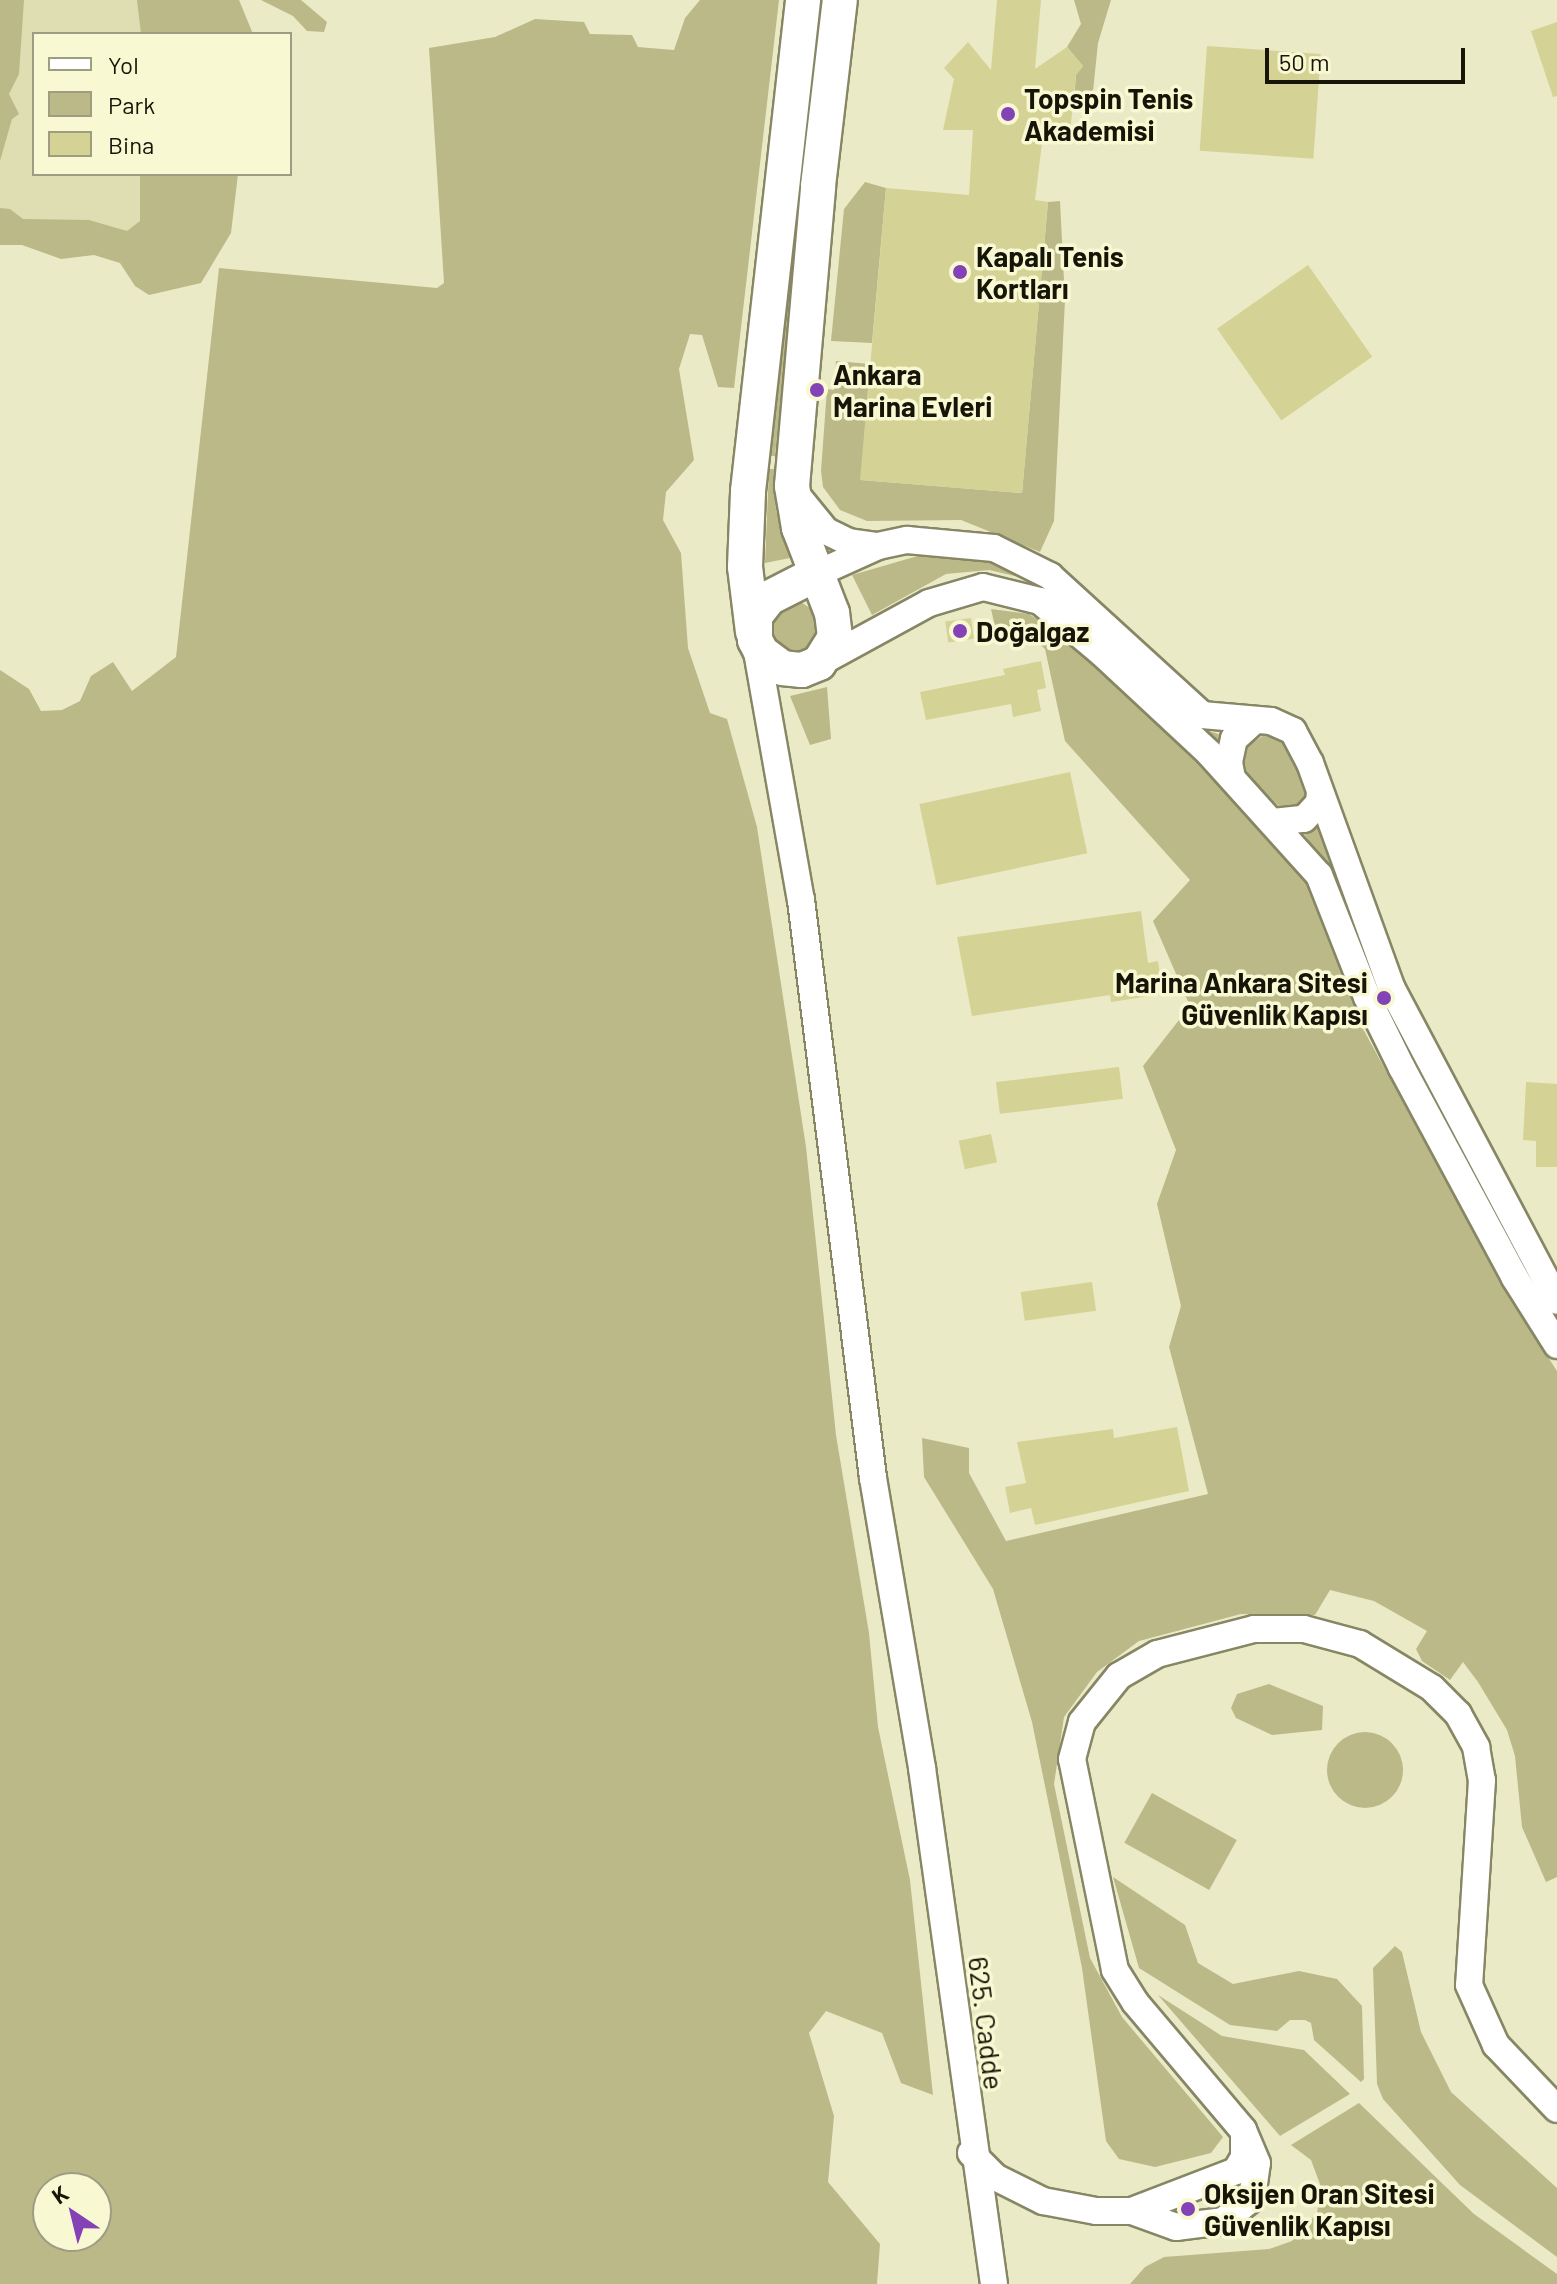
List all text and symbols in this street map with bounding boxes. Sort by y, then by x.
legend [32,32,292,176]
scale bar [1269,32,1469,82]
text: 50 m [1279,47,1330,76]
text: Yol [108,50,139,79]
place label: Topspin Tenis Akademisi [1024,81,1193,147]
text: Park [108,90,155,119]
marker: Topspin Tenis Akademisi [999,105,1017,123]
text: Bina [108,130,154,159]
place label: Kapalı Tenis Kortları [976,239,1124,305]
marker: Kapalı Tenis Kortları [951,263,969,281]
place label: Ankara Marina Evleri [833,357,992,423]
marker: Ankara Marina Evleri [808,381,826,399]
place label: Doğalgaz [976,614,1089,648]
marker: Doğalgaz [951,622,969,640]
place label: Marina Ankara Sitesi Güvenlik Kapısı [1115,965,1368,1031]
marker: Marina Ankara Sitesi Güvenlik Kapısı [1375,989,1393,1007]
street label: 625. Cadde [962,1955,1012,2091]
north arrow [32,2172,112,2252]
place label: Oksijen Oran Sitesi Güvenlik Kapısı [1204,2176,1435,2242]
text: K [46,2179,72,2209]
marker: Oksijen Oran Sitesi Güvenlik Kapısı [1179,2200,1197,2218]

